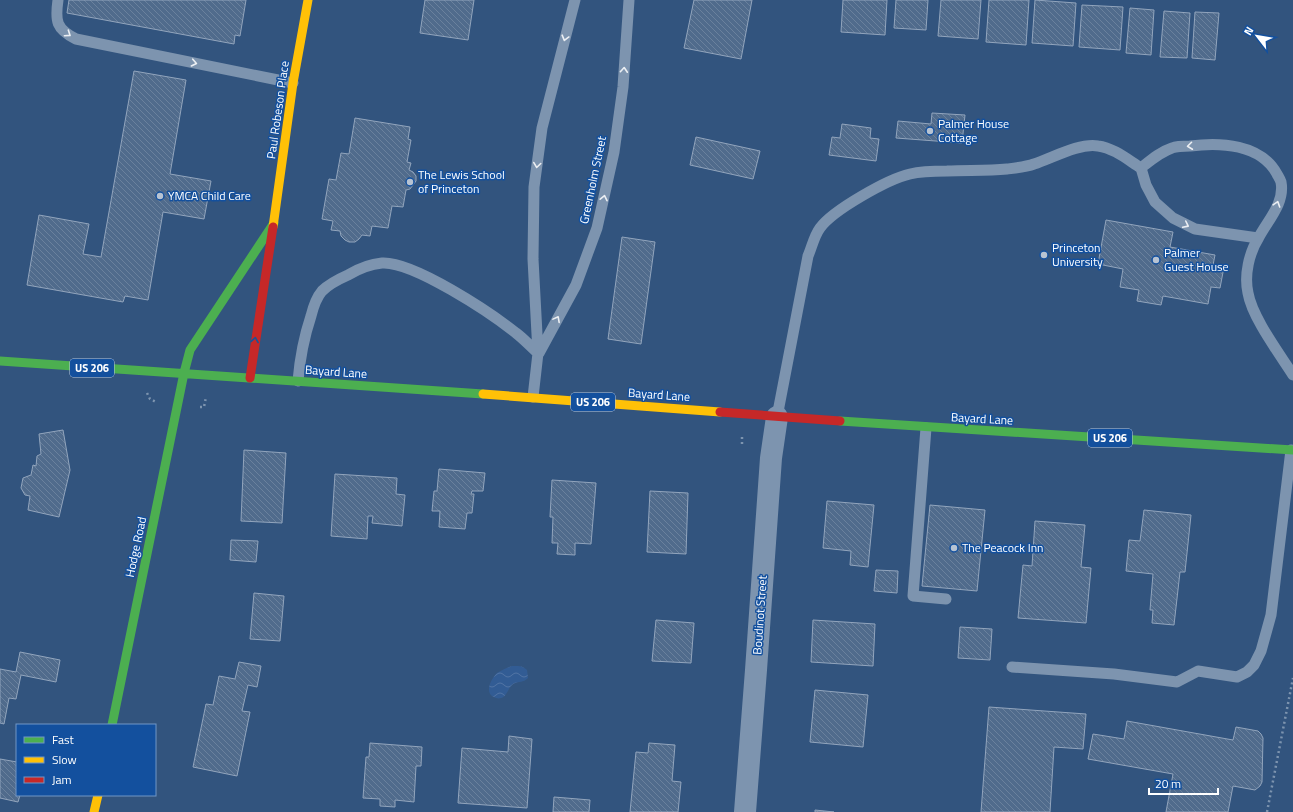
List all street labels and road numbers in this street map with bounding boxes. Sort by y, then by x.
street label: Paul Robeson Place [261,60,294,160]
street label: Greenholm Street [574,134,611,225]
road number: US 206 [70,359,114,377]
street label: Bayard Lane [304,360,368,383]
street label: Bayard Lane [627,383,691,406]
road number: US 206 [571,393,615,411]
street label: Bayard Lane [950,407,1014,430]
road number: US 206 [1088,429,1132,447]
street label: Hodge Road [120,515,151,579]
street label: Boudinot Street [747,574,772,655]

